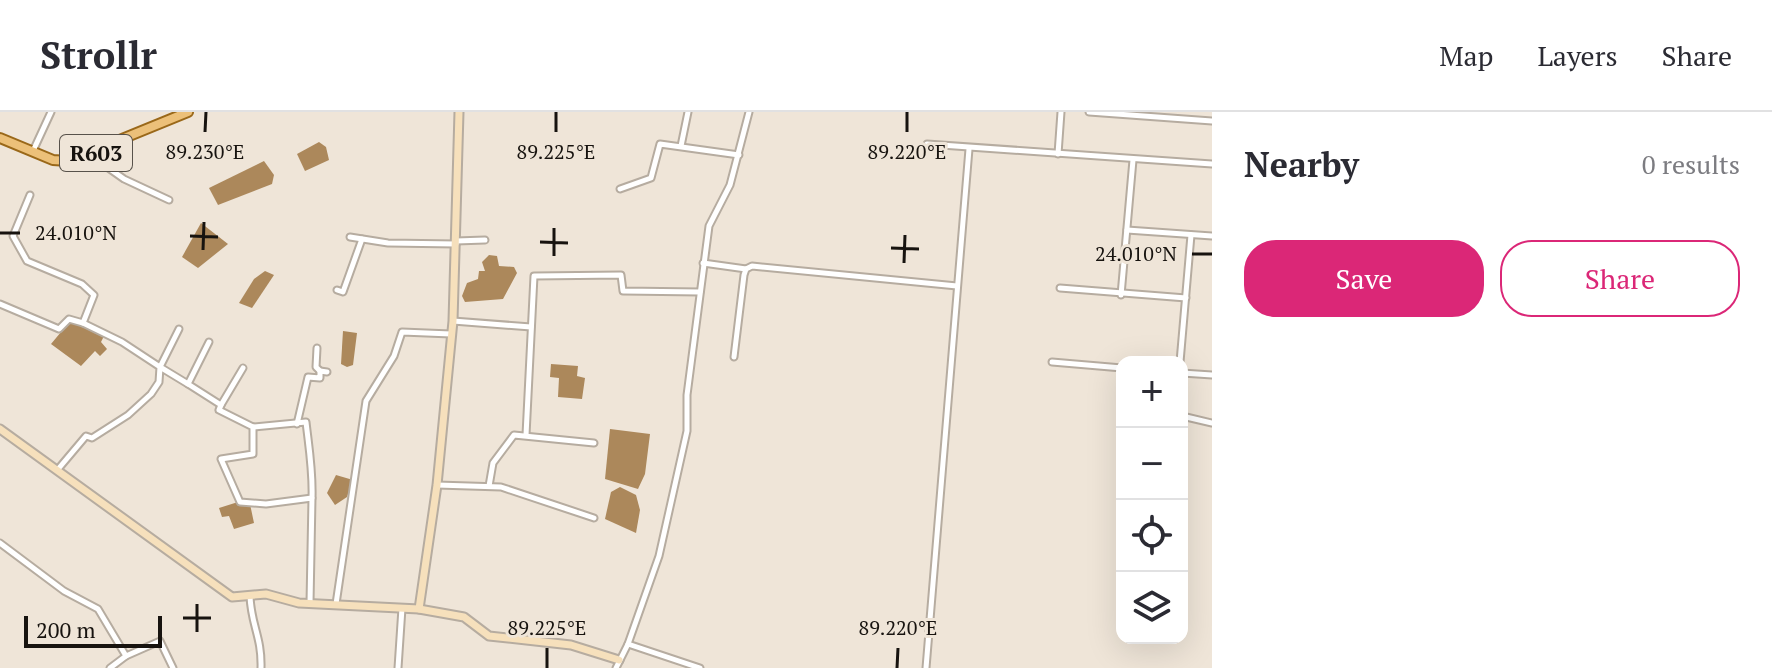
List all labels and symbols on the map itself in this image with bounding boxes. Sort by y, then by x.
road number: R603 [60,135,132,171]
text: 89.230°E [166,138,245,165]
text: 89.225°E [517,138,596,165]
text: 89.220°E [868,138,947,165]
text: 24.010°N [35,219,117,246]
text: 24.010°N [1095,240,1177,267]
scale bar [24,612,162,648]
text: 89.225°E [508,614,587,641]
text: 89.220°E [859,614,938,641]

